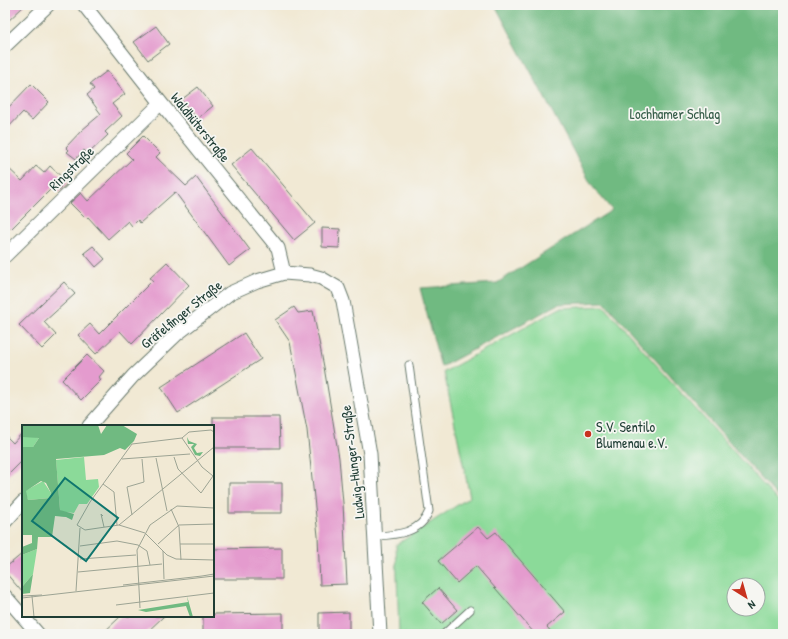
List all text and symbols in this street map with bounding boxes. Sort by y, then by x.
street label: Waldhüterstraße [166,88,235,167]
park label: Lochhamer Schlag [630,104,720,124]
street label: Ringstraße [44,141,99,195]
street label: Gräfelfinger Straße [136,275,227,353]
street label: Ludwig-Hunger-Straße [336,404,369,520]
place label: S.V. Sentilo Blumenau e.V. [596,417,668,452]
inset map [22,425,214,617]
marker: S.V. Sentilo Blumenau e.V. [583,429,593,439]
north arrow [726,577,766,617]
text: N [745,598,759,612]

